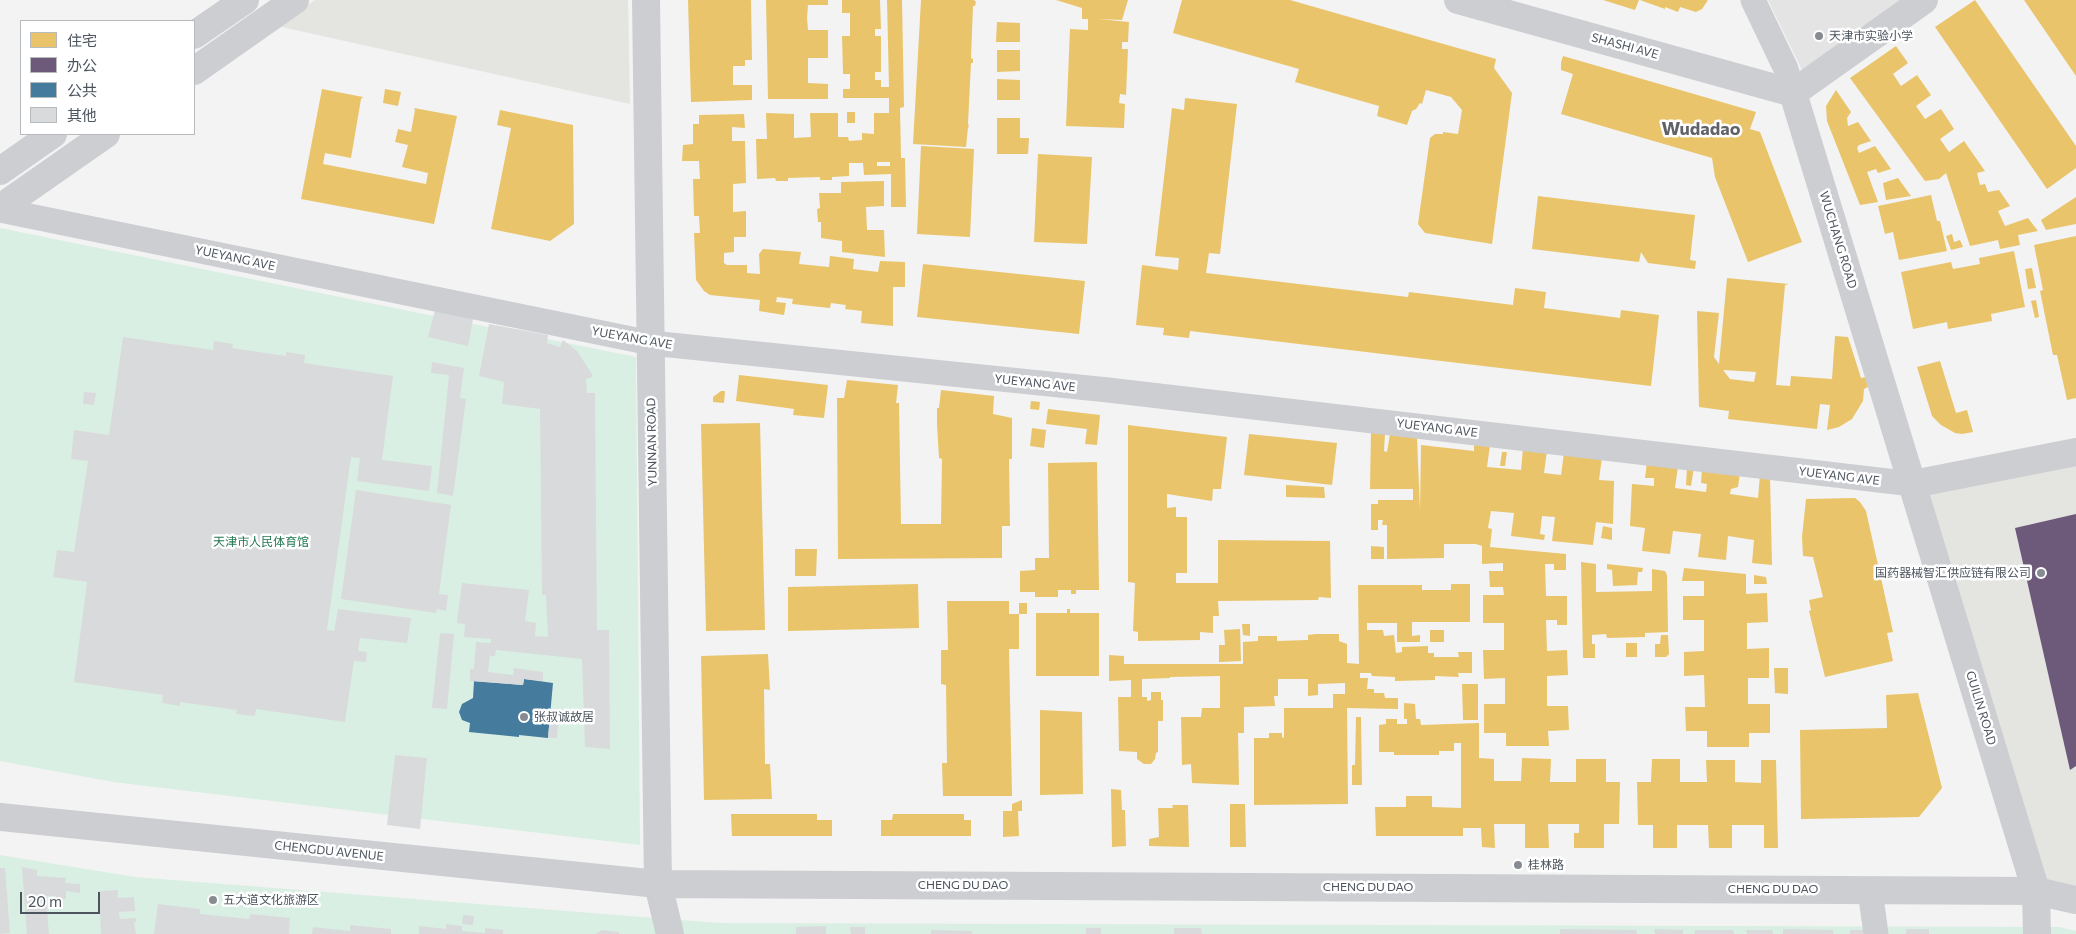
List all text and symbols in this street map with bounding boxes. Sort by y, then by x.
legend [20,20,195,135]
place label: 天津市实验小学 [1829,29,1913,43]
street label: SHASHI AVE [1590,30,1660,62]
marker: 天津市实验小学 [1813,30,1825,42]
text: 住宅 [67,31,97,49]
text: 办公 [67,56,97,74]
text: 公共 [67,81,97,99]
text: 其他 [67,106,97,124]
district label: Wudadao [1661,118,1741,140]
street label: WUCHANG ROAD [1816,190,1860,290]
street label: YUEYANG AVE [194,242,276,274]
street label: YUEYANG AVE [591,324,673,352]
street label: YUEYANG AVE [994,372,1076,394]
street label: YUNNAN ROAD [644,398,660,486]
street label: YUEYANG AVE [1396,416,1478,440]
street label: YUEYANG AVE [1798,464,1880,488]
park label: 天津市人民体育馆 [213,535,309,549]
place label: 国药器械智汇供应链有限公司 [1875,566,2031,580]
marker: 国药器械智汇供应链有限公司 [2035,567,2047,579]
street label: GUILIN ROAD [1963,669,1999,747]
place label: 张叔诚故居 [534,710,594,724]
marker: 张叔诚故居 [518,711,530,723]
street label: CHENGDU AVENUE [274,838,384,864]
place label: 桂林路 [1528,858,1564,872]
marker: 桂林路 [1512,859,1524,871]
street label: CHENG DU DAO [918,878,1008,892]
street label: CHENG DU DAO [1323,880,1413,894]
scale bar [22,882,102,914]
street label: CHENG DU DAO [1728,882,1818,896]
text: 20 m [28,892,62,910]
place label: 五大道文化旅游区 [223,893,319,907]
marker: 五大道文化旅游区 [207,894,219,906]

